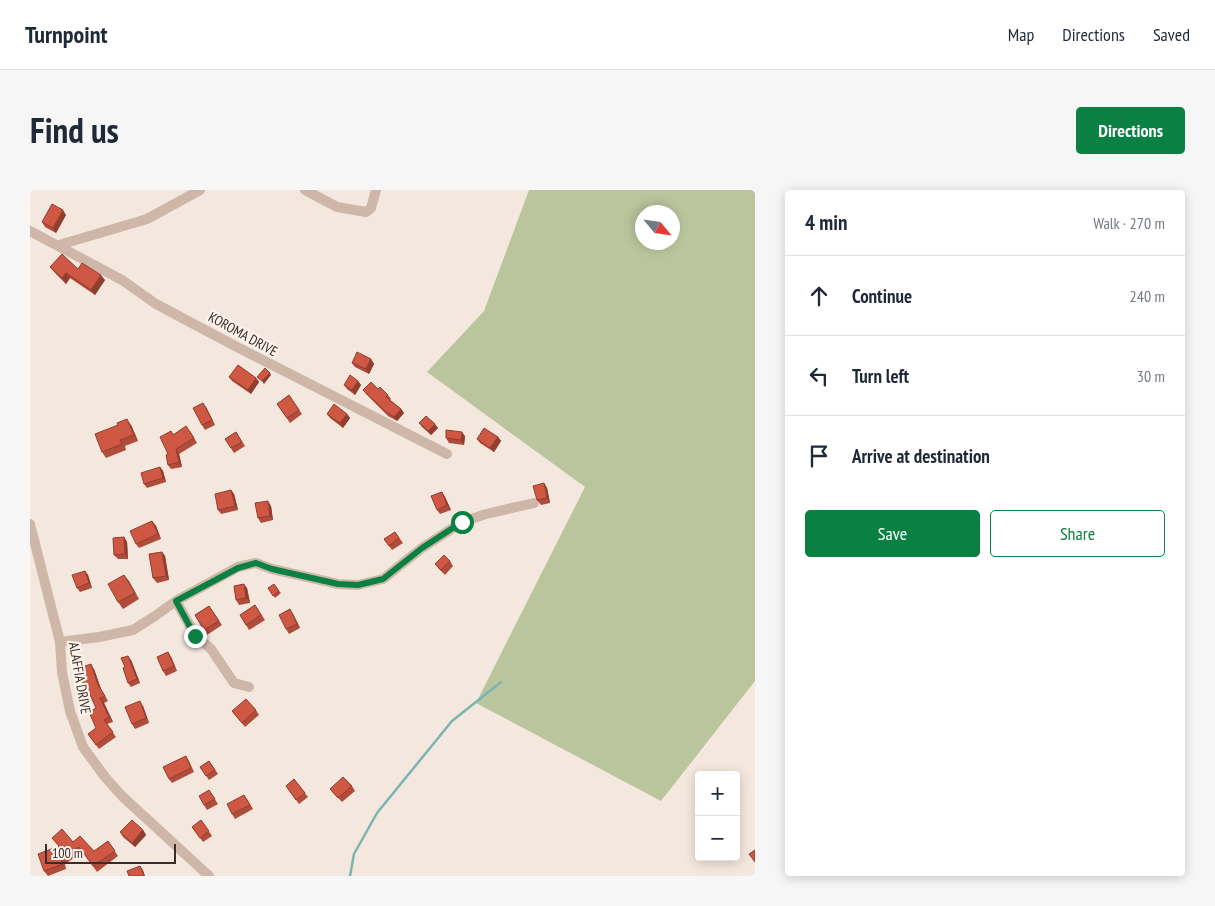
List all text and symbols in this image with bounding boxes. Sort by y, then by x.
text: Turnpoint [25,19,107,50]
text: Map [1008,23,1034,46]
text: Directions [1062,23,1125,46]
text: Saved [1153,23,1190,46]
text: Find us [30,107,119,153]
button: Directions [1076,107,1185,154]
north arrow [635,205,680,250]
text: 4 min [805,209,847,236]
text: Walk · 270 m [1093,213,1165,233]
icon: ahead [805,282,833,310]
text: Continue [852,284,912,308]
text: 240 m [1130,286,1165,306]
street label: KOROMA DRIVE [205,308,281,360]
icon: left [805,362,833,390]
text: Turn left [852,364,909,388]
text: 30 m [1137,366,1165,386]
icon: arrive [805,442,833,470]
text: Arrive at destination [852,444,990,468]
button: Save [805,510,980,557]
button: Share [990,510,1165,557]
route start [451,511,474,534]
route end [184,625,207,648]
street label: ALAFFIA DRIVE [65,641,95,715]
map controls [695,771,740,861]
button: + [695,771,740,816]
button: − [695,816,740,861]
scale bar [45,841,176,864]
text: 100 m [52,844,83,862]

